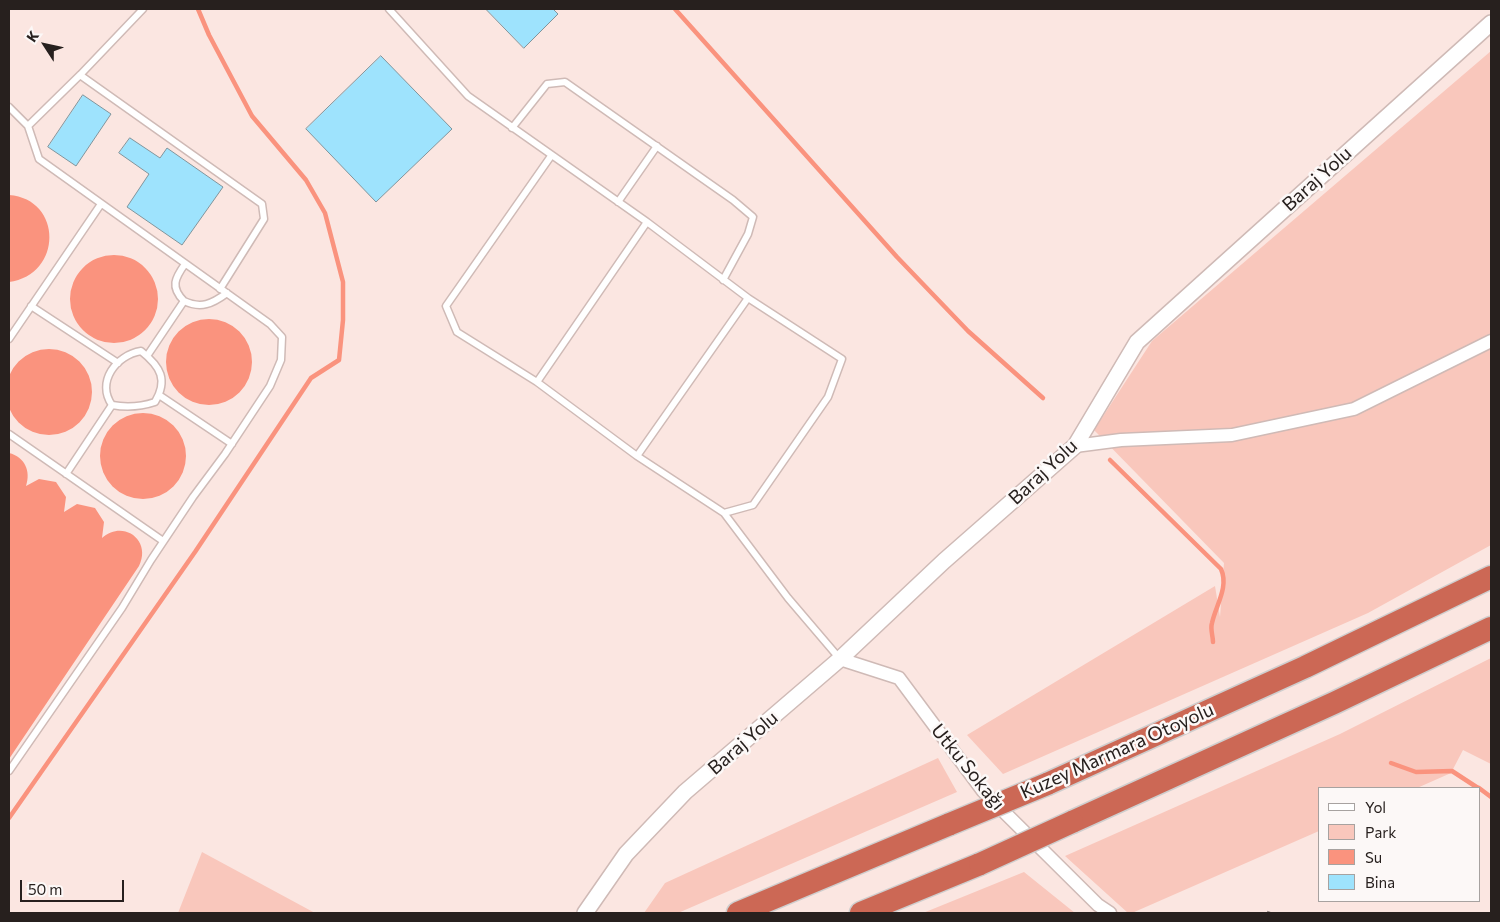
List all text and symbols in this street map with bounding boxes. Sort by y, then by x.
north arrow [20,20,70,70]
text: K [23,27,42,45]
street label: Baraj Yolu [1278,142,1356,216]
street label: Baraj Yolu [1004,435,1082,509]
street label: Kuzey Marmara Otoyolu [1017,698,1217,804]
street label: Baraj Yolu [703,706,783,780]
street label: Utku Sokağı [926,719,1010,815]
legend [1318,787,1480,902]
text: Yol [1365,798,1386,816]
text: Park [1365,823,1396,841]
text: Su [1365,848,1382,866]
scale bar [22,870,126,902]
text: Bina [1365,873,1395,891]
text: 50 m [28,880,62,898]

